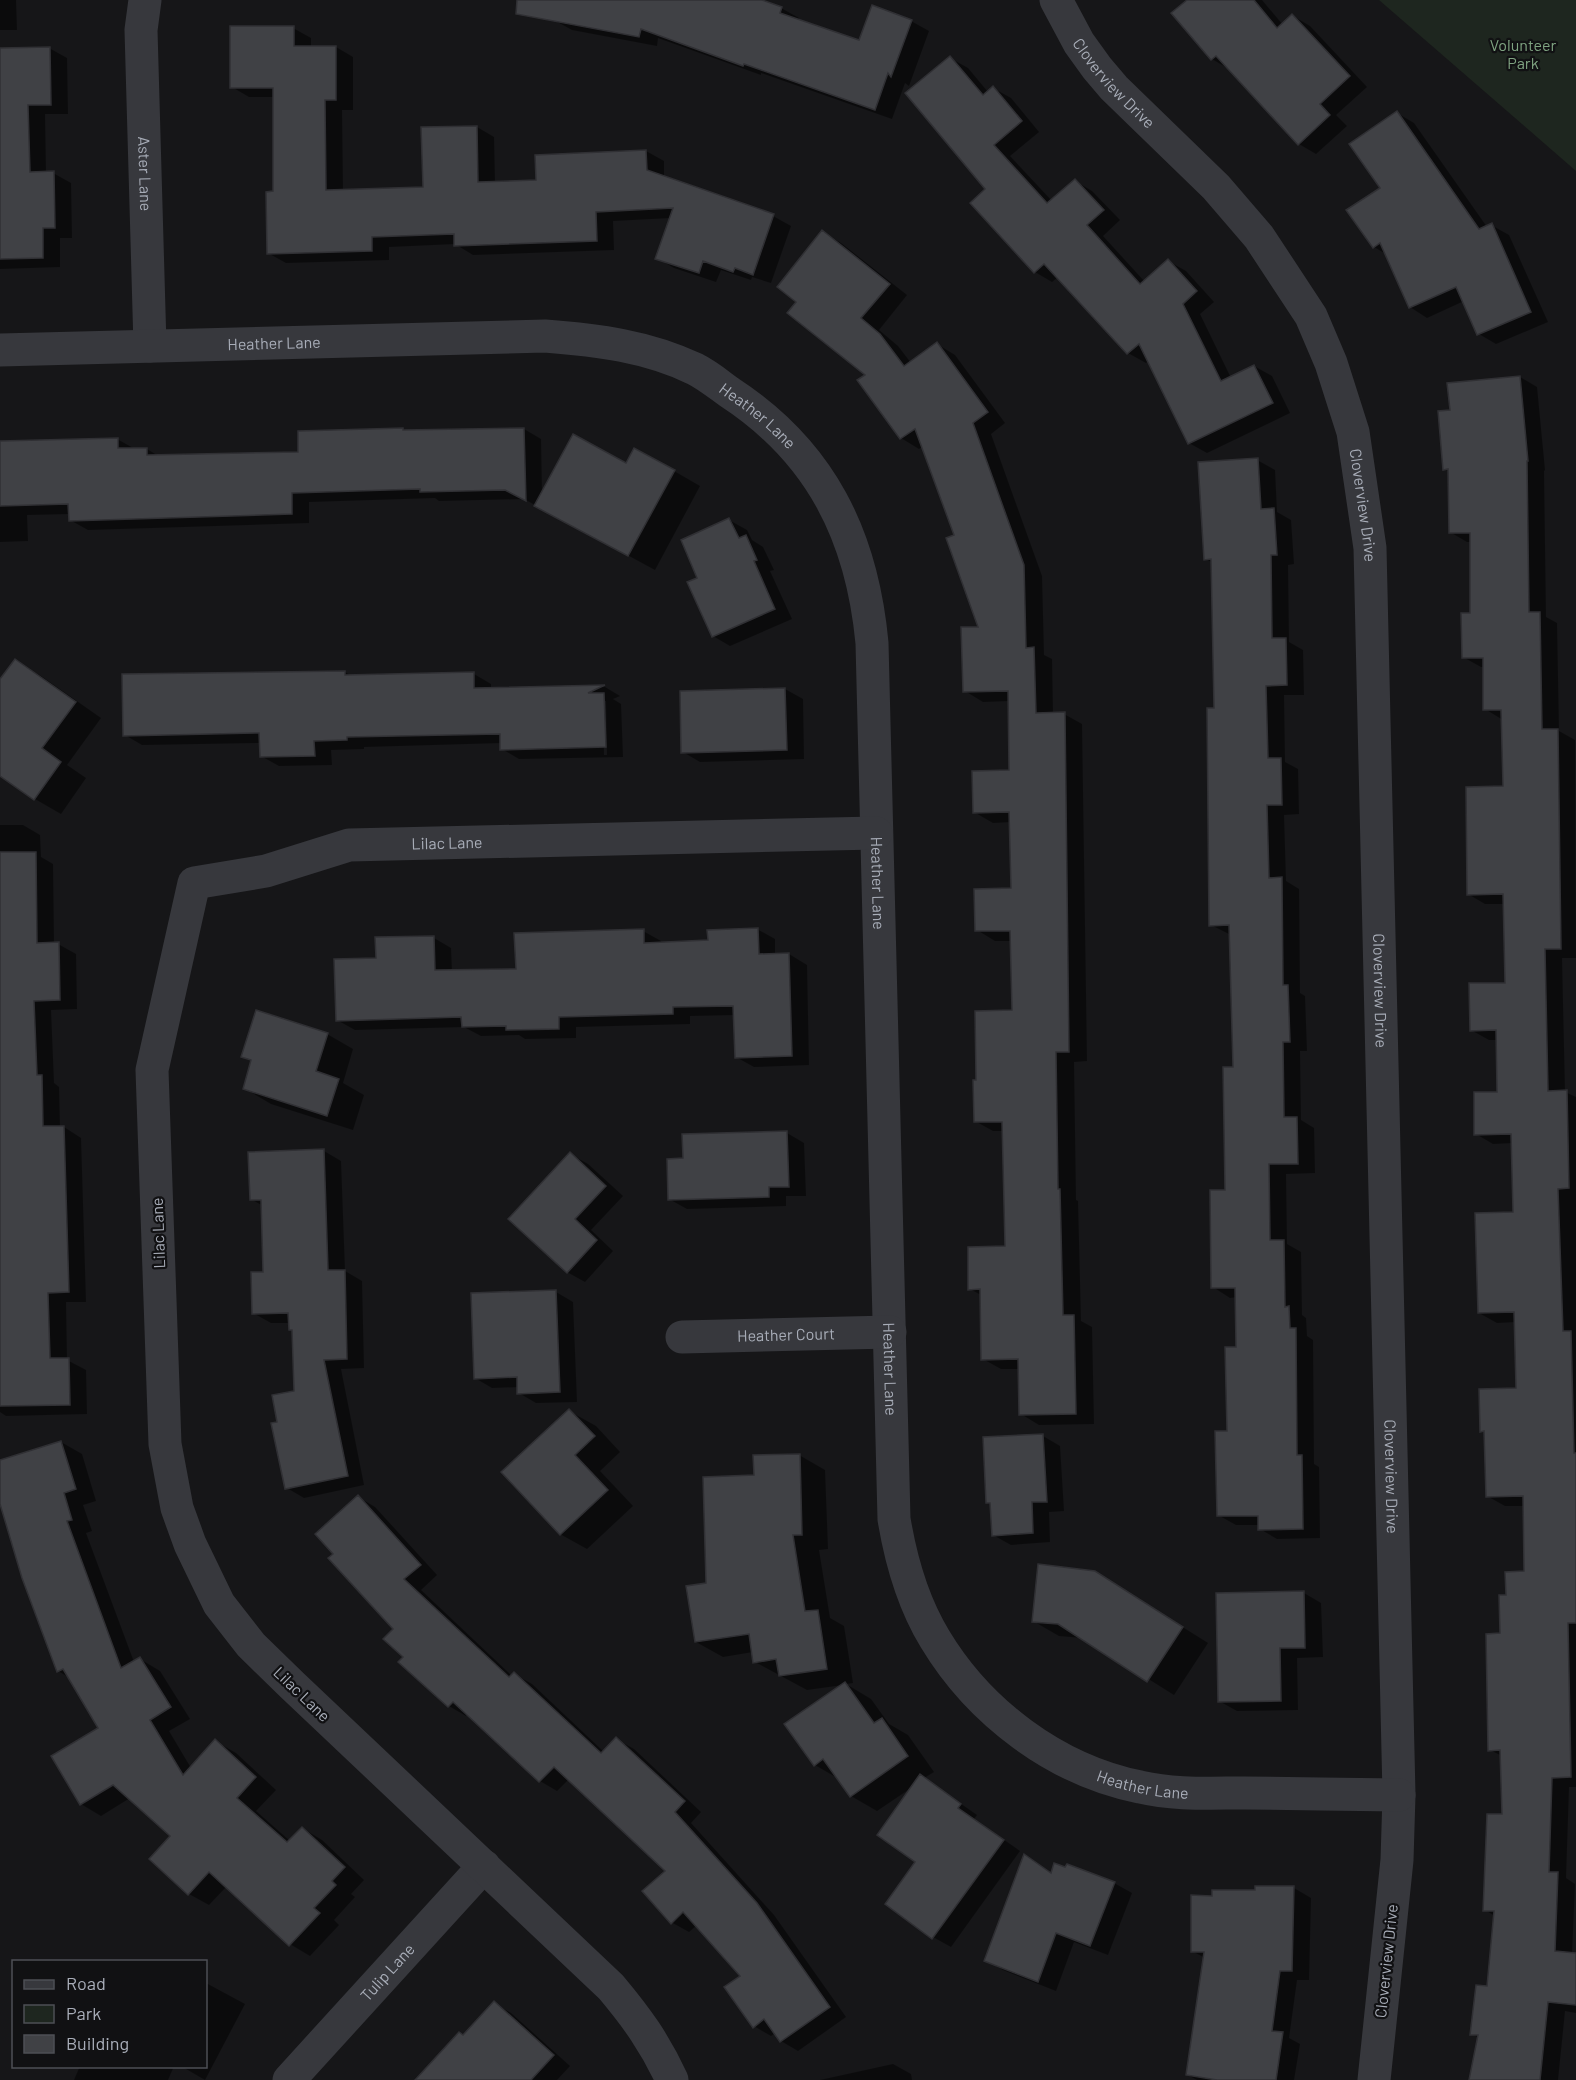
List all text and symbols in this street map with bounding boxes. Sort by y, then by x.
street label: Cloverview Drive [1069,34,1159,132]
park label: Volunteer Park [1490,35,1557,72]
street label: Aster Lane [135,136,156,211]
street label: Heather Lane [227,332,321,353]
street label: Heather Lane [716,378,800,452]
street label: Cloverview Drive [1347,447,1380,562]
street label: Lilac Lane [411,832,483,853]
street label: Heather Lane [868,836,889,930]
street label: Cloverview Drive [1370,933,1392,1048]
street label: Lilac Lane [147,1197,168,1269]
street label: Heather Lane [880,1322,901,1416]
street label: Heather Court [737,1323,835,1345]
street label: Cloverview Drive [1381,1419,1403,1534]
street label: Lilac Lane [270,1662,334,1725]
street label: Heather Lane [1095,1766,1189,1802]
street label: Cloverview Drive [1370,1903,1401,2019]
street label: Tulip Lane [356,1939,418,2004]
legend [12,1960,207,2068]
text: Road [66,1972,106,1994]
text: Park [66,2002,101,2024]
text: Building [66,2032,129,2054]

